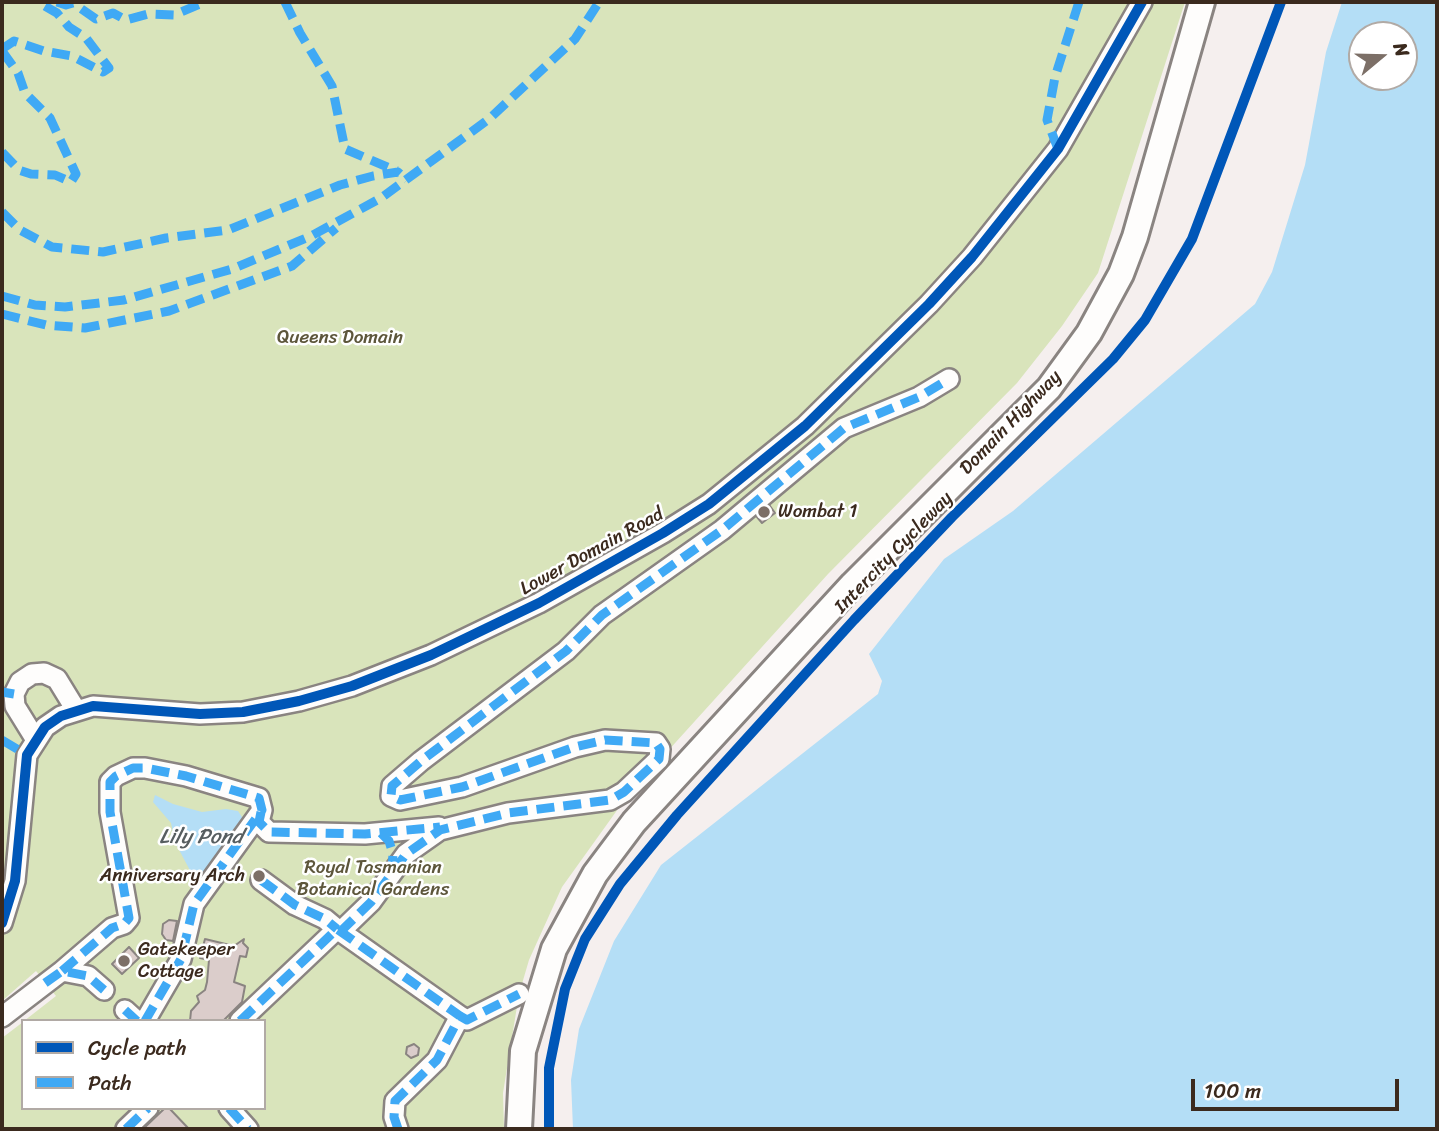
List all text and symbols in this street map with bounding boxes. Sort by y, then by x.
north arrow [1348,21,1418,91]
text: N [1384,38,1419,61]
park label: Queens Domain [277,327,403,349]
street label: Domain Highway [955,366,1067,480]
street label: Intercity Cycleway [830,487,958,619]
place label: Wombat 1 [778,501,857,523]
street label: Lower Domain Road [516,503,668,601]
marker: Wombat 1 [756,504,772,520]
water label: Lily Pond [159,825,243,851]
park label: Royal Tasmanian Botanical Gardens [297,857,449,901]
place label: Anniversary Arch [100,865,245,887]
marker: Anniversary Arch [251,868,267,884]
place label: Gatekeeper Cottage [138,939,234,983]
marker: Gatekeeper Cottage [116,953,132,969]
legend [21,1019,266,1110]
text: Cycle path [88,1029,187,1067]
text: Path [88,1064,131,1102]
scale bar [1194,1064,1402,1108]
text: 100 m [1204,1072,1261,1110]

